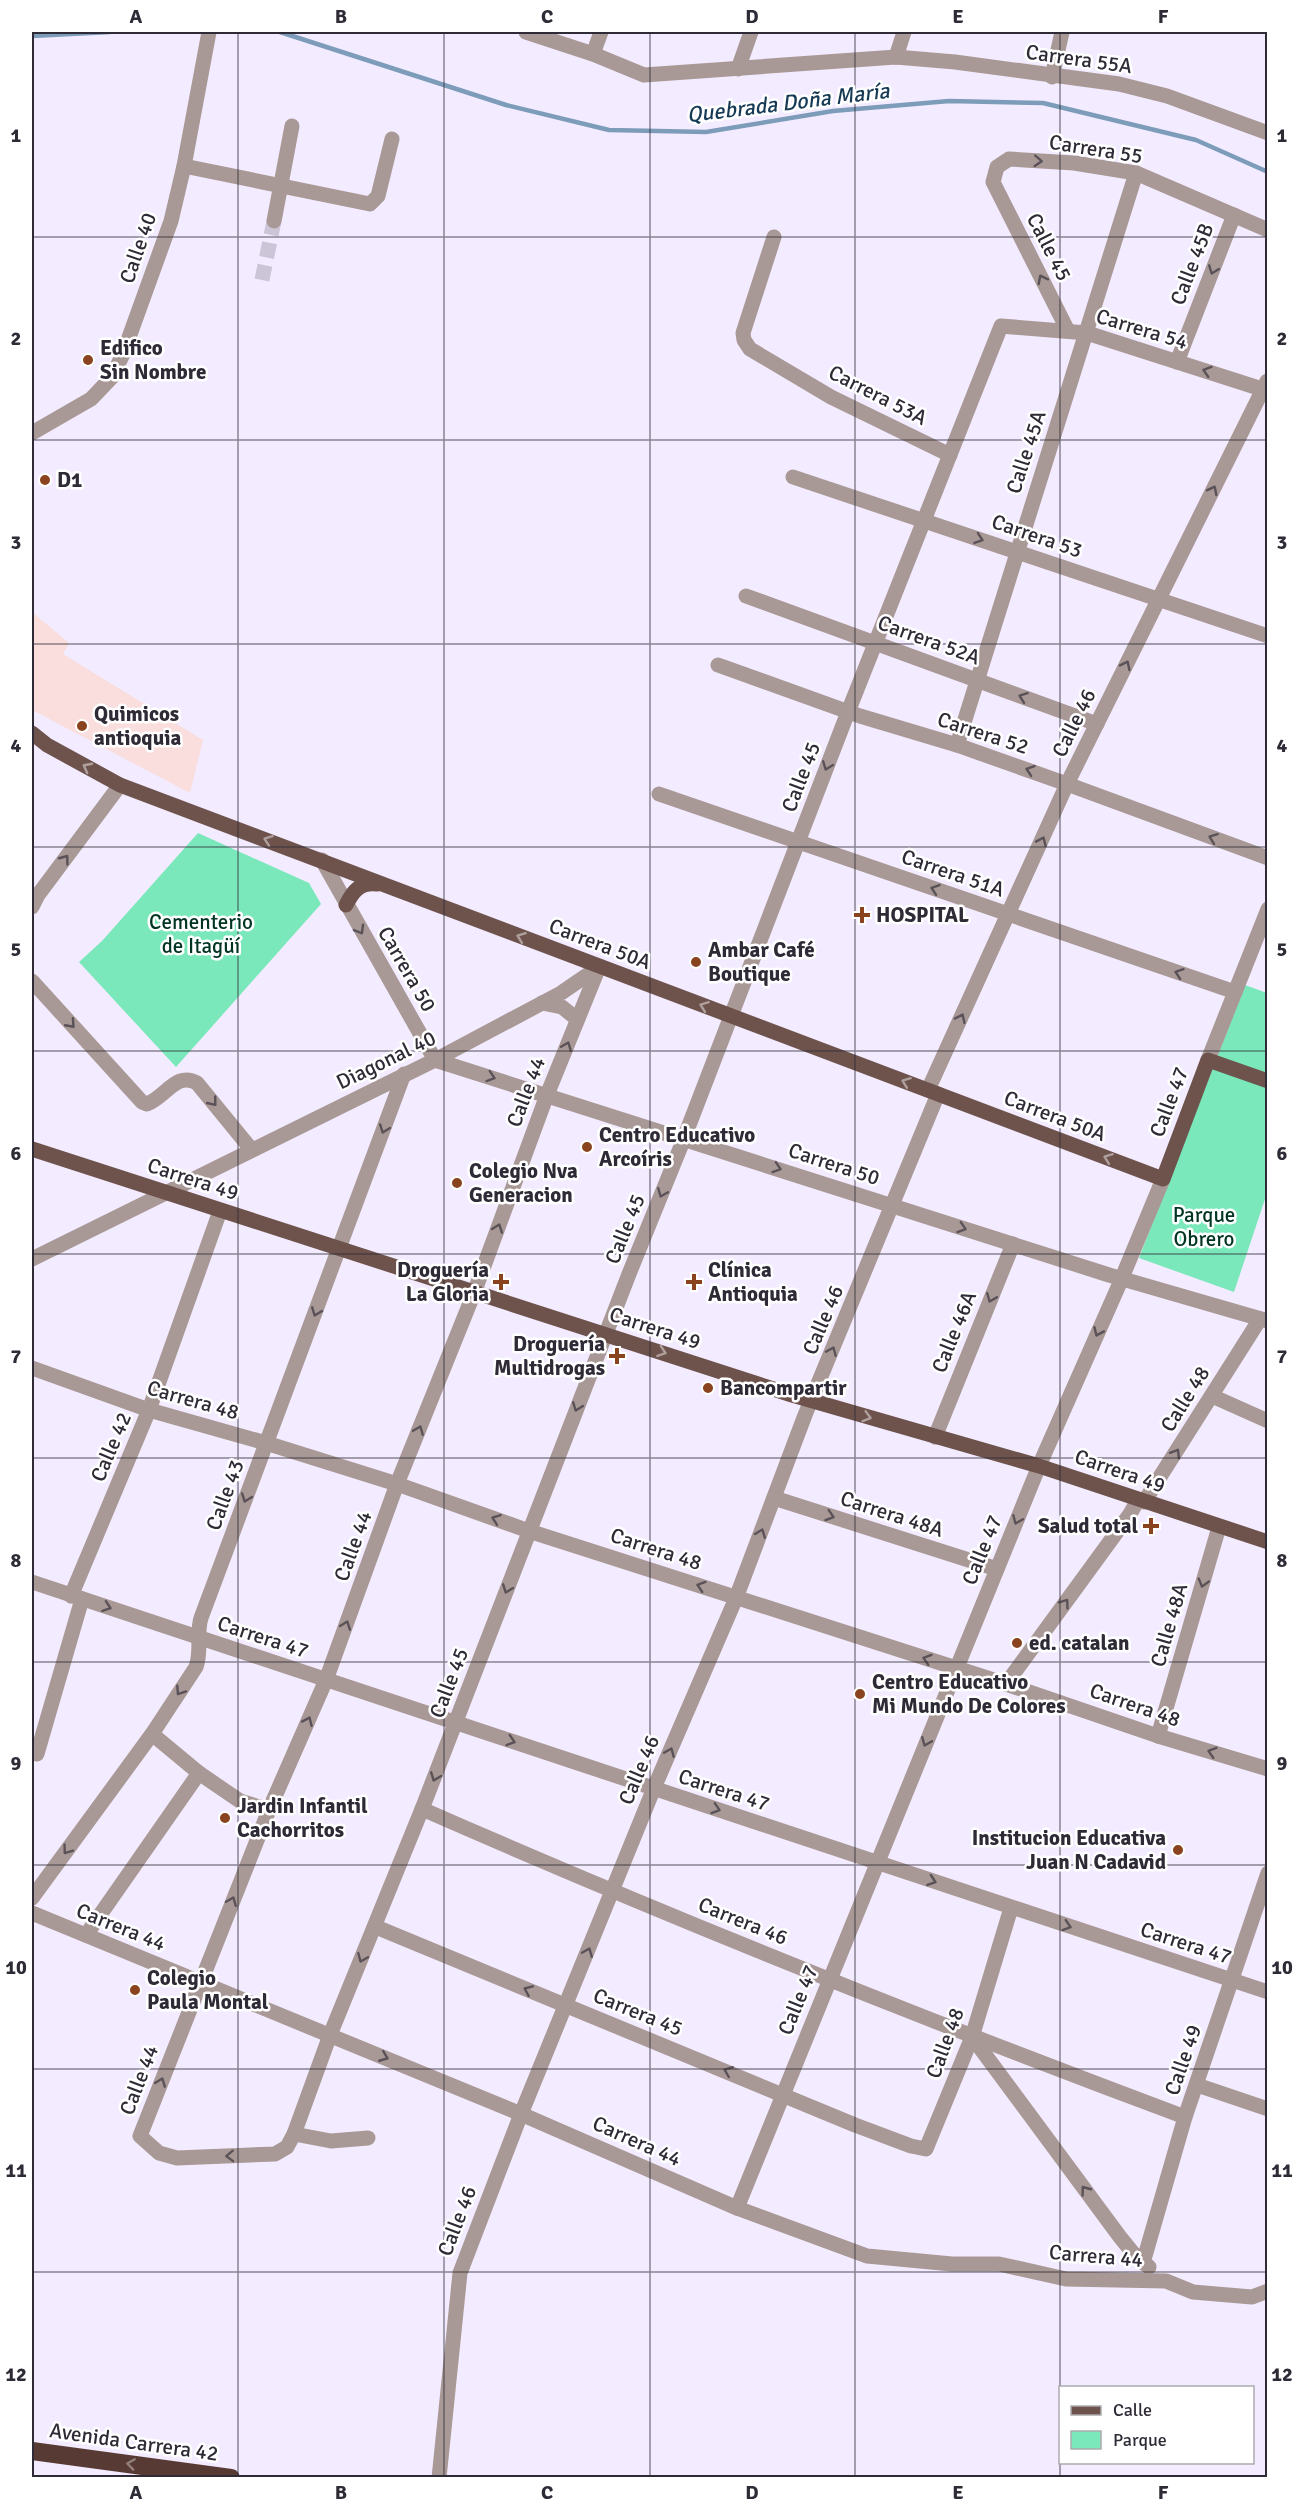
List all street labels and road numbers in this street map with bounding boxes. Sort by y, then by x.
street label: Carrera 55A [1024,39,1134,79]
street label: Carrera 55 [1047,129,1145,169]
street label: Calle 40 [114,209,162,287]
street label: Calle 45 [1021,209,1077,285]
street label: Calle 45B [1165,219,1219,309]
street label: Carrera 54 [1093,303,1191,355]
street label: Carrera 53A [824,359,932,431]
street label: Calle 45A [1000,407,1052,497]
street label: Carrera 53 [988,508,1086,564]
street label: Carrera 52A [874,609,984,671]
street label: Calle 46 [1046,685,1102,761]
street label: Carrera 52 [934,706,1032,760]
street label: Calle 45 [776,738,826,816]
street label: Carrera 51A [898,843,1008,903]
street label: Carrera 50A [545,913,655,975]
street label: Carrera 50 [372,922,442,1016]
street label: Diagonal 40 [332,1025,440,1095]
street label: Calle 44 [501,1053,551,1131]
street label: Calle 47 [1144,1063,1194,1141]
street label: Carrera 50A [1000,1085,1110,1147]
street label: Carrera 50 [785,1137,883,1191]
street label: Carrera 49 [144,1152,242,1206]
street label: Calle 45 [599,1190,651,1268]
street label: Calle 46 [797,1281,849,1359]
street label: Calle 46A [926,1287,982,1377]
street label: Carrera 49 [606,1301,704,1355]
street label: Calle 48 [1155,1361,1215,1437]
street label: Carrera 48 [144,1375,242,1425]
street label: Calle 42 [85,1408,137,1486]
street label: Carrera 49 [1071,1443,1169,1499]
street label: Calle 43 [200,1456,250,1534]
street label: Carrera 48A [837,1485,947,1543]
street label: Calle 44 [328,1507,378,1585]
street label: Calle 47 [956,1511,1008,1589]
street label: Carrera 48 [607,1522,705,1576]
street label: Calle 48A [1145,1580,1193,1670]
street label: Carrera 47 [214,1610,312,1664]
street label: Calle 45 [424,1644,474,1722]
street label: Carrera 48 [1086,1677,1184,1733]
street label: Calle 46 [613,1731,665,1809]
street label: Carrera 47 [675,1763,773,1817]
street label: Carrera 46 [694,1891,792,1951]
street label: Carrera 44 [72,1897,170,1957]
street label: Carrera 47 [1137,1916,1235,1970]
street label: Calle 47 [772,1961,824,2039]
street label: Carrera 45 [589,1982,687,2042]
street label: Calle 48 [920,2004,970,2082]
street label: Calle 49 [1159,2021,1207,2099]
street label: Calle 44 [114,2041,164,2119]
street label: Carrera 44 [589,2110,685,2172]
street label: Calle 46 [432,2182,482,2260]
street label: Carrera 44 [1048,2239,1144,2273]
street label: Avenida Carrera 42 [48,2417,220,2467]

